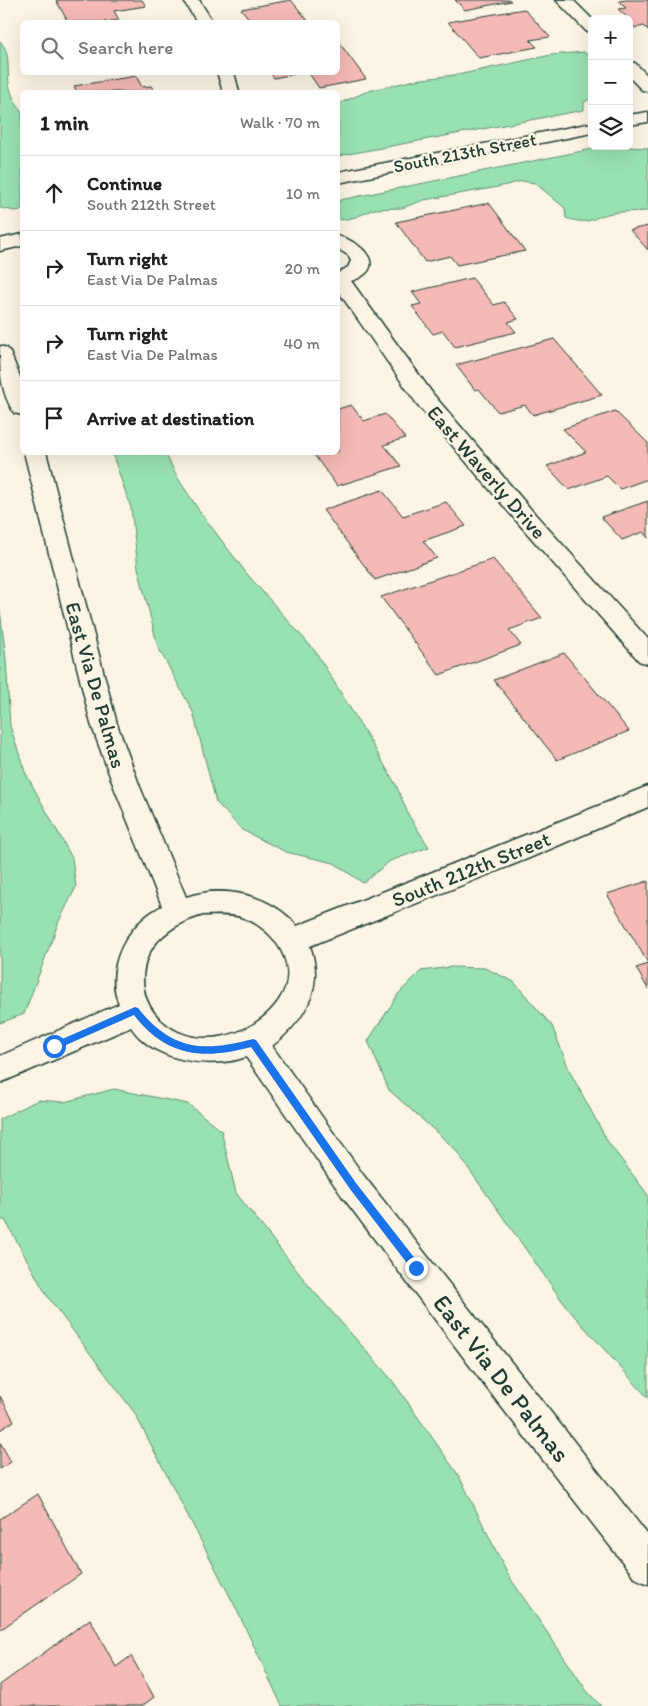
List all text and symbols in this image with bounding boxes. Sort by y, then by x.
map controls [588,15,633,150]
button: + [588,15,633,60]
search box [20,20,340,75]
icon: search [38,34,66,62]
text: Search here [78,36,173,59]
button: − [588,60,633,105]
button: layers [588,105,633,150]
text: 1 min [40,110,89,135]
text: Walk · 70 m [240,113,320,132]
street label: South 213th Street [392,128,539,178]
text: Continue [87,172,162,195]
icon: ahead [40,179,68,207]
text: 10 m [286,184,320,203]
text: South 212th Street [87,195,216,214]
text: Turn right [87,247,168,270]
icon: right [40,254,68,282]
text: 20 m [285,259,320,278]
text: East Via De Palmas [87,270,218,289]
text: Turn right [87,322,168,345]
icon: right [40,329,68,357]
text: 40 m [283,334,320,353]
text: East Via De Palmas [87,345,218,364]
street label: East Waverly Drive [422,400,552,544]
icon: arrive [40,404,68,432]
text: Arrive at destination [87,407,254,430]
street label: East Via De Palmas [60,599,132,771]
street label: South 212th Street [388,826,554,912]
route start [43,1035,66,1058]
route end [405,1257,428,1280]
street label: East Via De Palmas [427,1288,577,1468]

